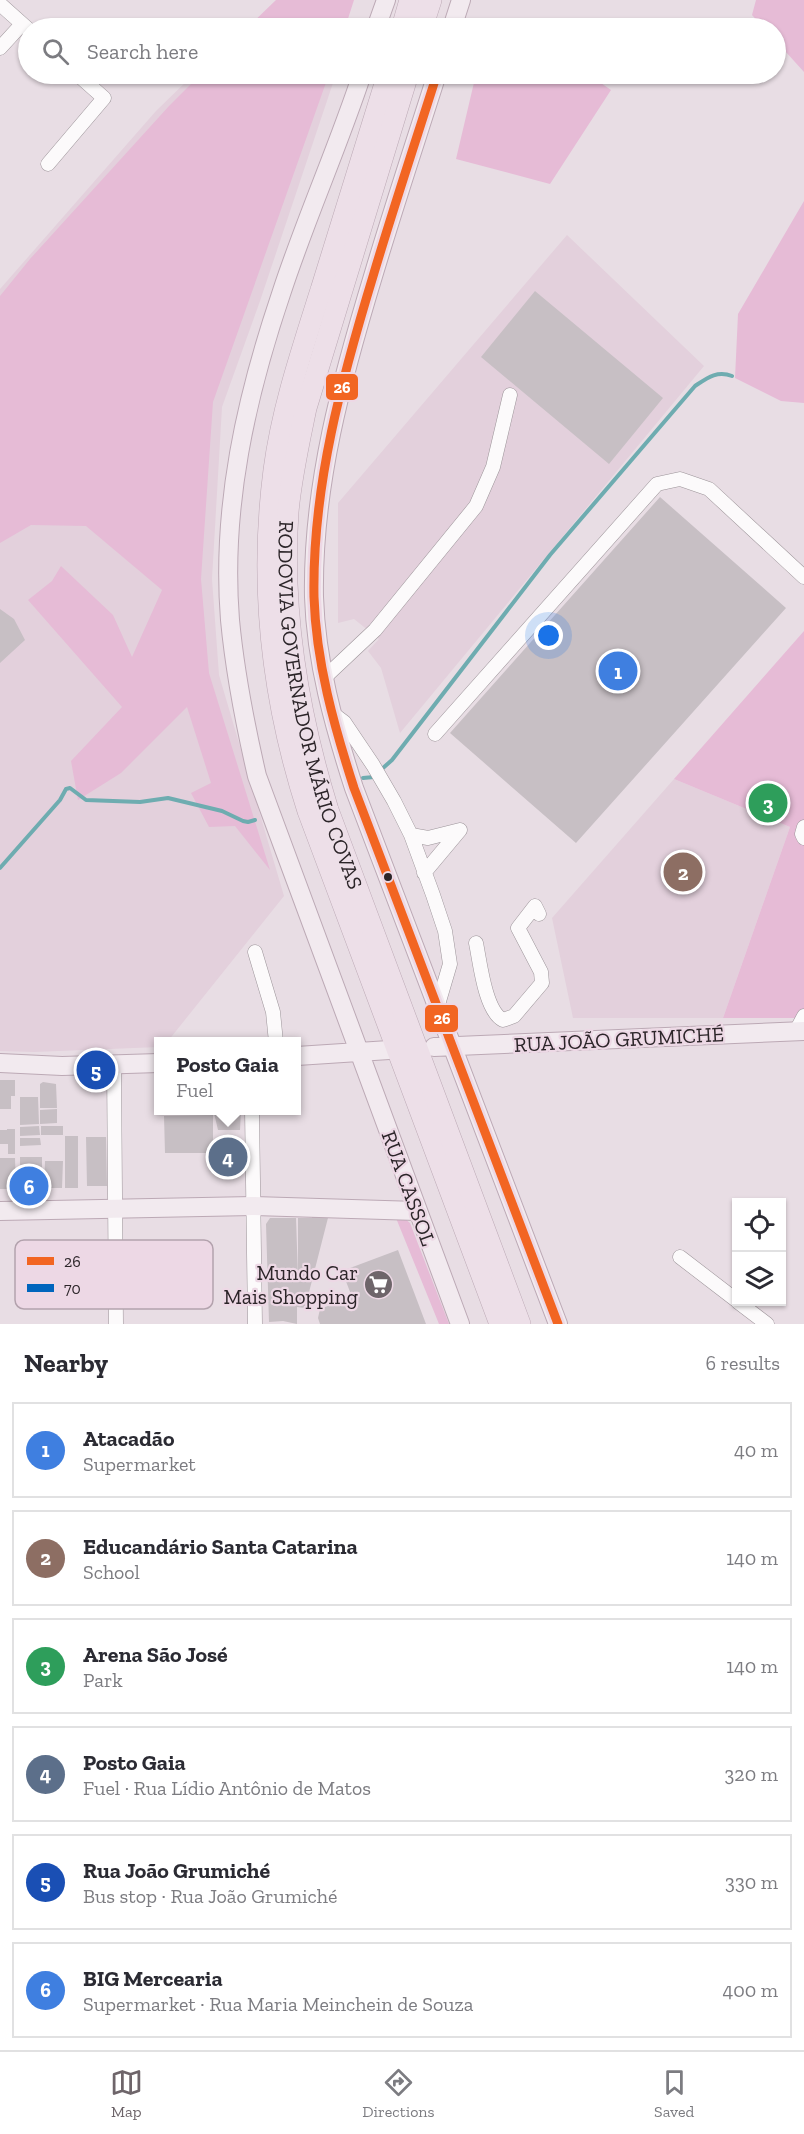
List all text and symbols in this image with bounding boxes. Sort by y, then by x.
search box [18,18,786,84]
icon: search [39,35,72,68]
text: Search here [87,38,198,65]
line badge: 26 [325,373,359,401]
text: 26 [333,378,351,397]
street label: RODOVIA GOVERNADOR MÁRIO COVAS [274,520,369,892]
your location [534,621,563,650]
pin: 1 [598,648,638,694]
pin: 3 [748,780,788,826]
pin: 2 [664,850,702,894]
unlabelled marker [382,871,394,883]
line badge: 26 [424,1004,459,1033]
text: 26 [433,1009,451,1028]
street label: RUA JOÃO GRUMICHÉ [513,1021,725,1057]
popup [154,1037,301,1115]
pin: 5 [76,1048,116,1092]
text: Posto Gaia [176,1051,279,1078]
text: Fuel [176,1078,213,1102]
street label: RUA CASSOL [377,1127,442,1249]
pin: 4 [208,1134,248,1180]
pin: 6 [9,1164,48,1208]
map controls [732,1198,786,1306]
button: locate [732,1198,786,1252]
legend [15,1240,213,1309]
text: 26 [64,1252,81,1271]
button: layers [732,1252,786,1306]
place label: Mundo Car Mais Shopping [223,1260,358,1309]
supermarket icon: Mundo Car Mais Shopping [363,1268,395,1300]
text: 70 [64,1279,81,1298]
text: Nearby [24,1347,108,1379]
text: 6 results [706,1351,780,1375]
text: Atacadão [83,1425,174,1452]
text: 1 [41,1438,50,1462]
text: 40 m [734,1438,778,1462]
text: Supermarket [83,1452,196,1476]
text: Educandário Santa Catarina [83,1533,358,1560]
text: 2 [40,1546,51,1570]
text: 140 m [726,1546,778,1570]
text: School [83,1560,140,1584]
text: Arena São José [83,1641,228,1668]
text: 3 [40,1654,51,1678]
text: 140 m [726,1654,778,1678]
text: Park [83,1668,123,1692]
text: Posto Gaia [83,1749,186,1776]
text: 4 [40,1762,51,1786]
text: 320 m [725,1762,778,1786]
text: Fuel · Rua Lídio Antônio de Matos [83,1776,371,1800]
text: Rua João Grumiché [83,1857,270,1884]
text: 5 [40,1870,51,1894]
text: 330 m [725,1870,778,1894]
text: Bus stop · Rua João Grumiché [83,1884,337,1908]
text: BIG Mercearia [83,1965,223,1992]
text: 6 [40,1978,51,2002]
text: 400 m [722,1978,778,2002]
text: Supermarket · Rua Maria Meinchein de Souza [83,1992,473,2016]
tab: Map [110,2066,143,2121]
tab: Directions [362,2066,435,2121]
tab: Saved [654,2066,694,2121]

